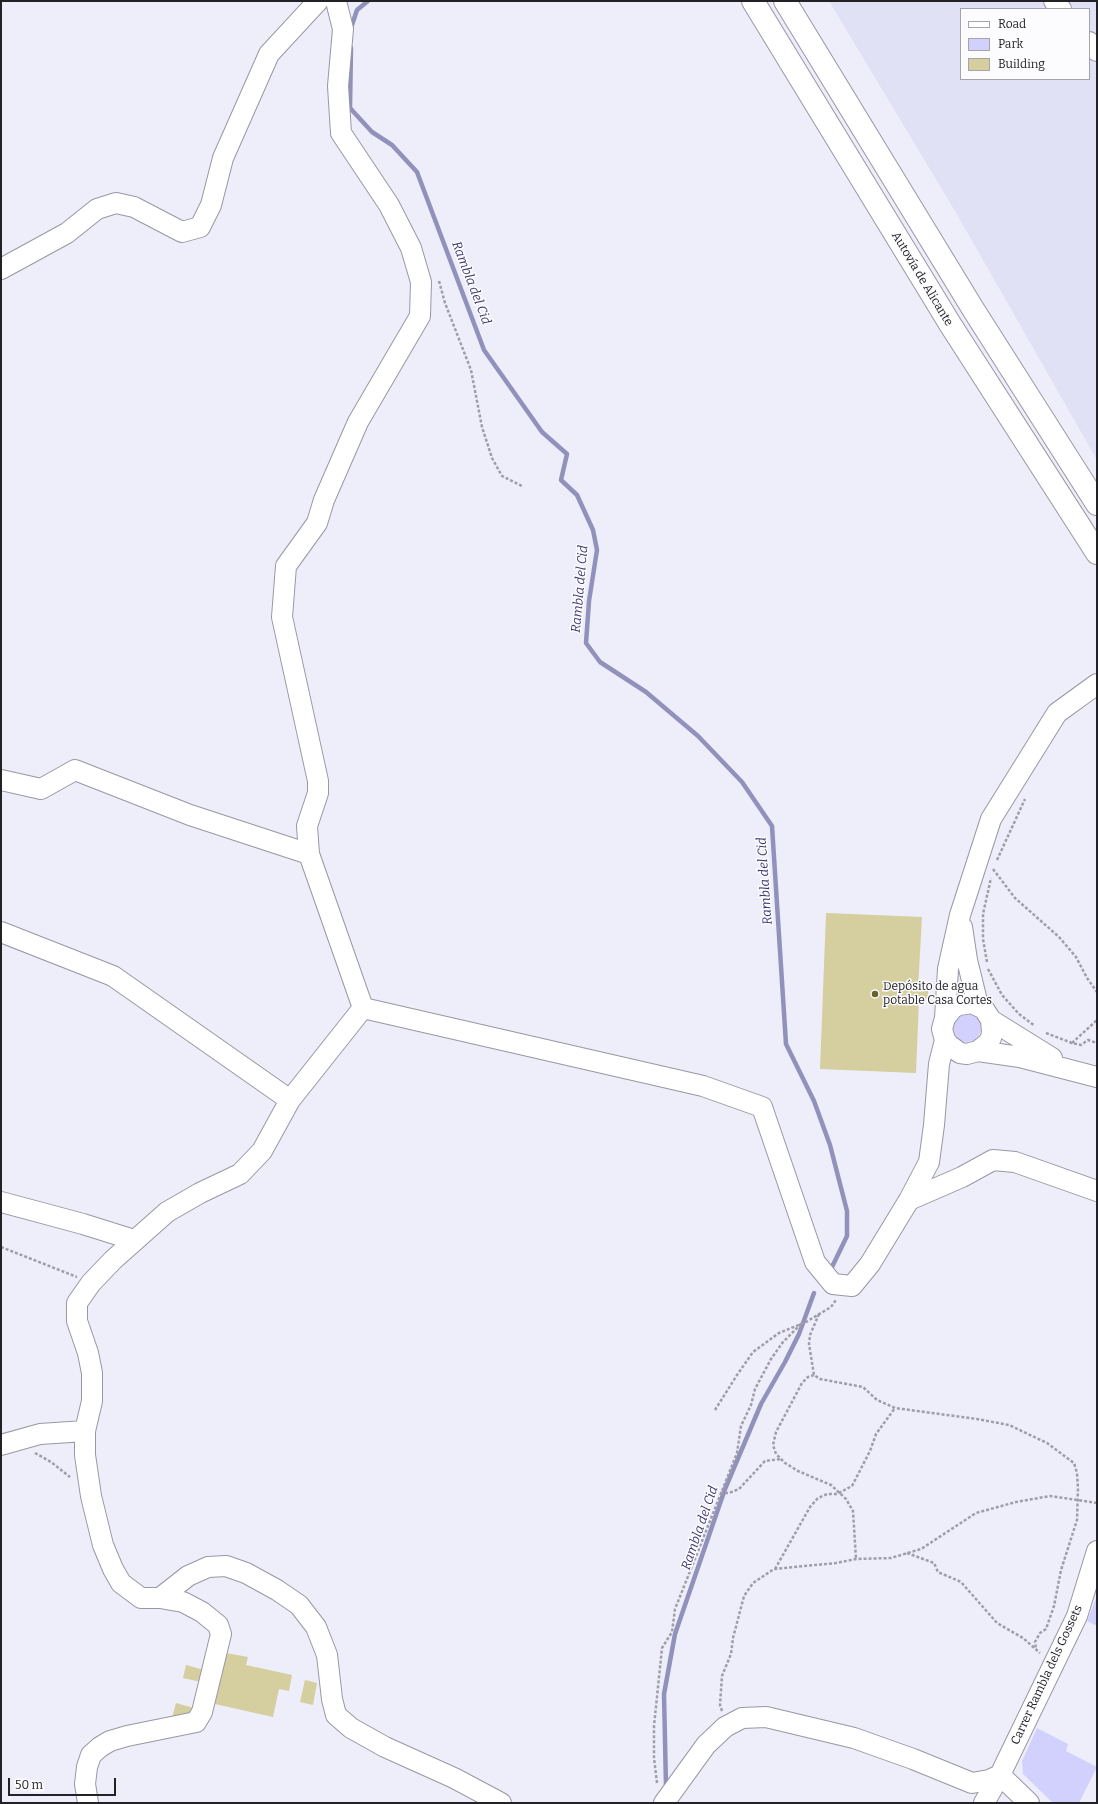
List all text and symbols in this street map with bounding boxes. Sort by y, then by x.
legend [960,8,1090,80]
text: Road [998,17,1026,31]
text: Park [998,37,1023,51]
text: Building [998,57,1045,71]
street label: Autovía de Alicante [888,229,956,329]
water label: Rambla del Cid [448,239,494,327]
water label: Rambla del Cid [568,545,592,633]
water label: Rambla del Cid [754,837,776,925]
place label: Depósito de agua potable Casa Cortes [883,980,992,1008]
marker: Depósito de agua potable Casa Cortes [870,989,880,999]
water label: Rambla del Cid [678,1484,722,1572]
street label: Carrer Rambla dels Gossets [1008,1603,1086,1747]
scale bar [10,1770,118,1796]
text: 50 m [15,1778,43,1792]

